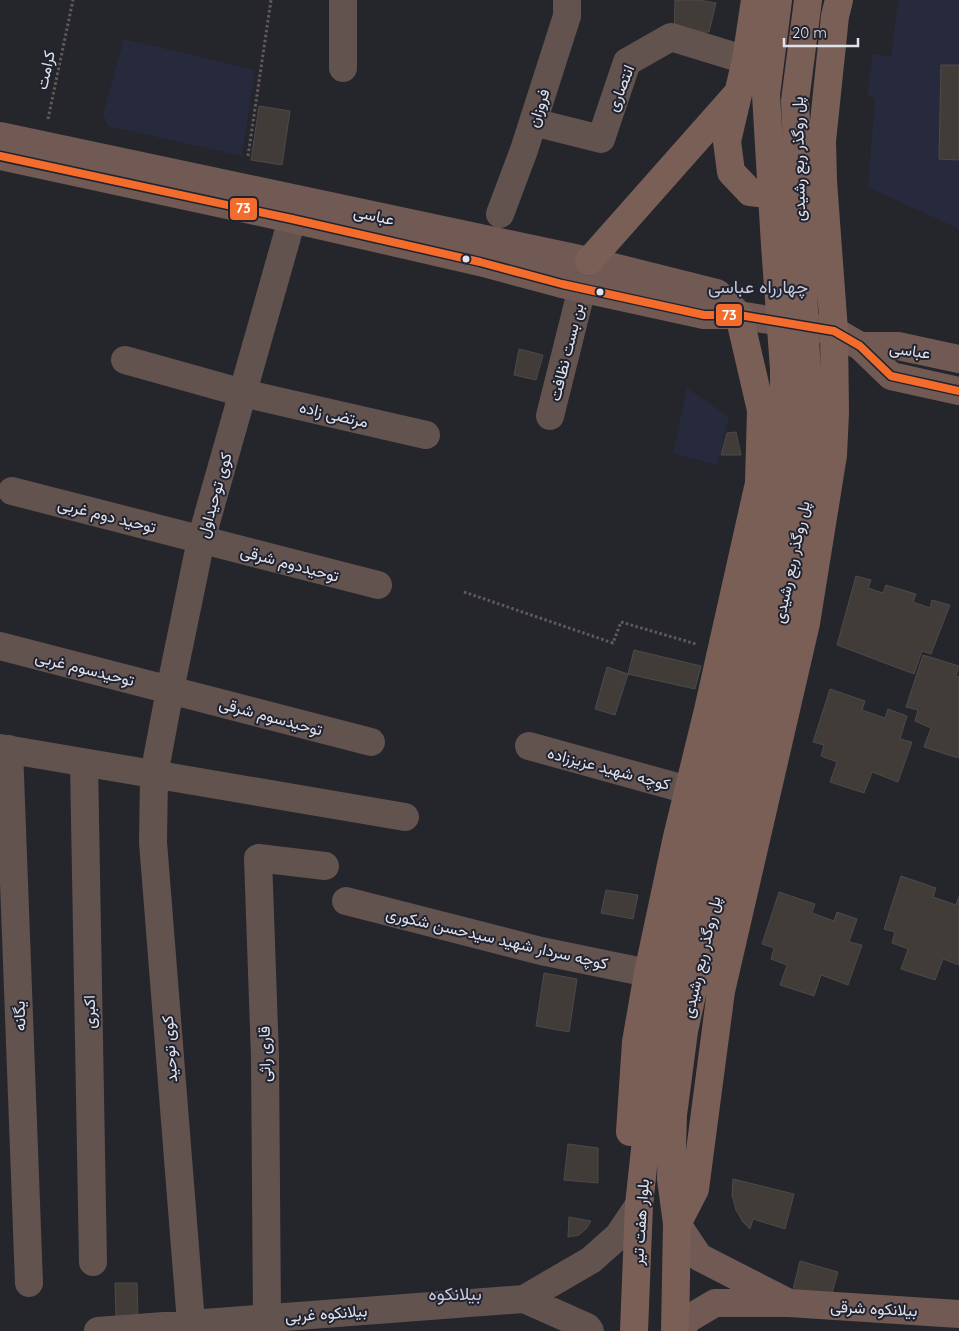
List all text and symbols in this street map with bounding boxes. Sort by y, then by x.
scale bar [784,15,858,47]
text: 20 m [792,23,827,42]
street label: کرامت [31,49,60,92]
street label: انتصاری [602,62,639,115]
street label: فروزان [522,86,555,130]
street label: پل روگذر ربع رشیدی [787,96,811,221]
line badge: 73 [229,197,258,221]
text: 73 [235,199,251,217]
street label: عباسى [352,201,396,230]
unlabelled marker [461,254,471,264]
district label: چهارراه عباسی [708,275,808,299]
unlabelled marker [595,287,605,297]
street label: بن بست نظافت [544,301,589,403]
line badge: 73 [715,303,743,327]
text: 73 [721,306,737,324]
street label: عباسى [888,337,932,364]
street label: مرتضی زاده [297,396,370,433]
street label: کوی توحیداول [192,450,237,540]
street label: توحید دوم غربی [55,493,158,538]
street label: پل روگذر ربع رشیدی [768,499,816,625]
street label: توحیددوم شرقی [238,540,342,587]
street label: توحیدسوم غربی [33,646,137,691]
street label: توحیدسوم شرقی [217,693,325,740]
street label: کوچه شهید عزیززاده [545,742,672,796]
street label: پل روگذر ربع رشیدی [677,894,727,1020]
street label: کوچه سردار شهید سیدحسن شکوری [384,903,610,975]
street label: اکبری [79,995,100,1029]
street label: یگانه [8,1001,30,1031]
street label: کوی توحید [157,1015,182,1083]
street label: قاری راثی [254,1026,275,1082]
street label: بلوار هفت تیر [627,1178,654,1267]
district label: بیلانکوه [428,1282,482,1305]
street label: بیلانکوه شرقی [830,1296,918,1321]
street label: بیلانکوه غربی [284,1300,368,1327]

